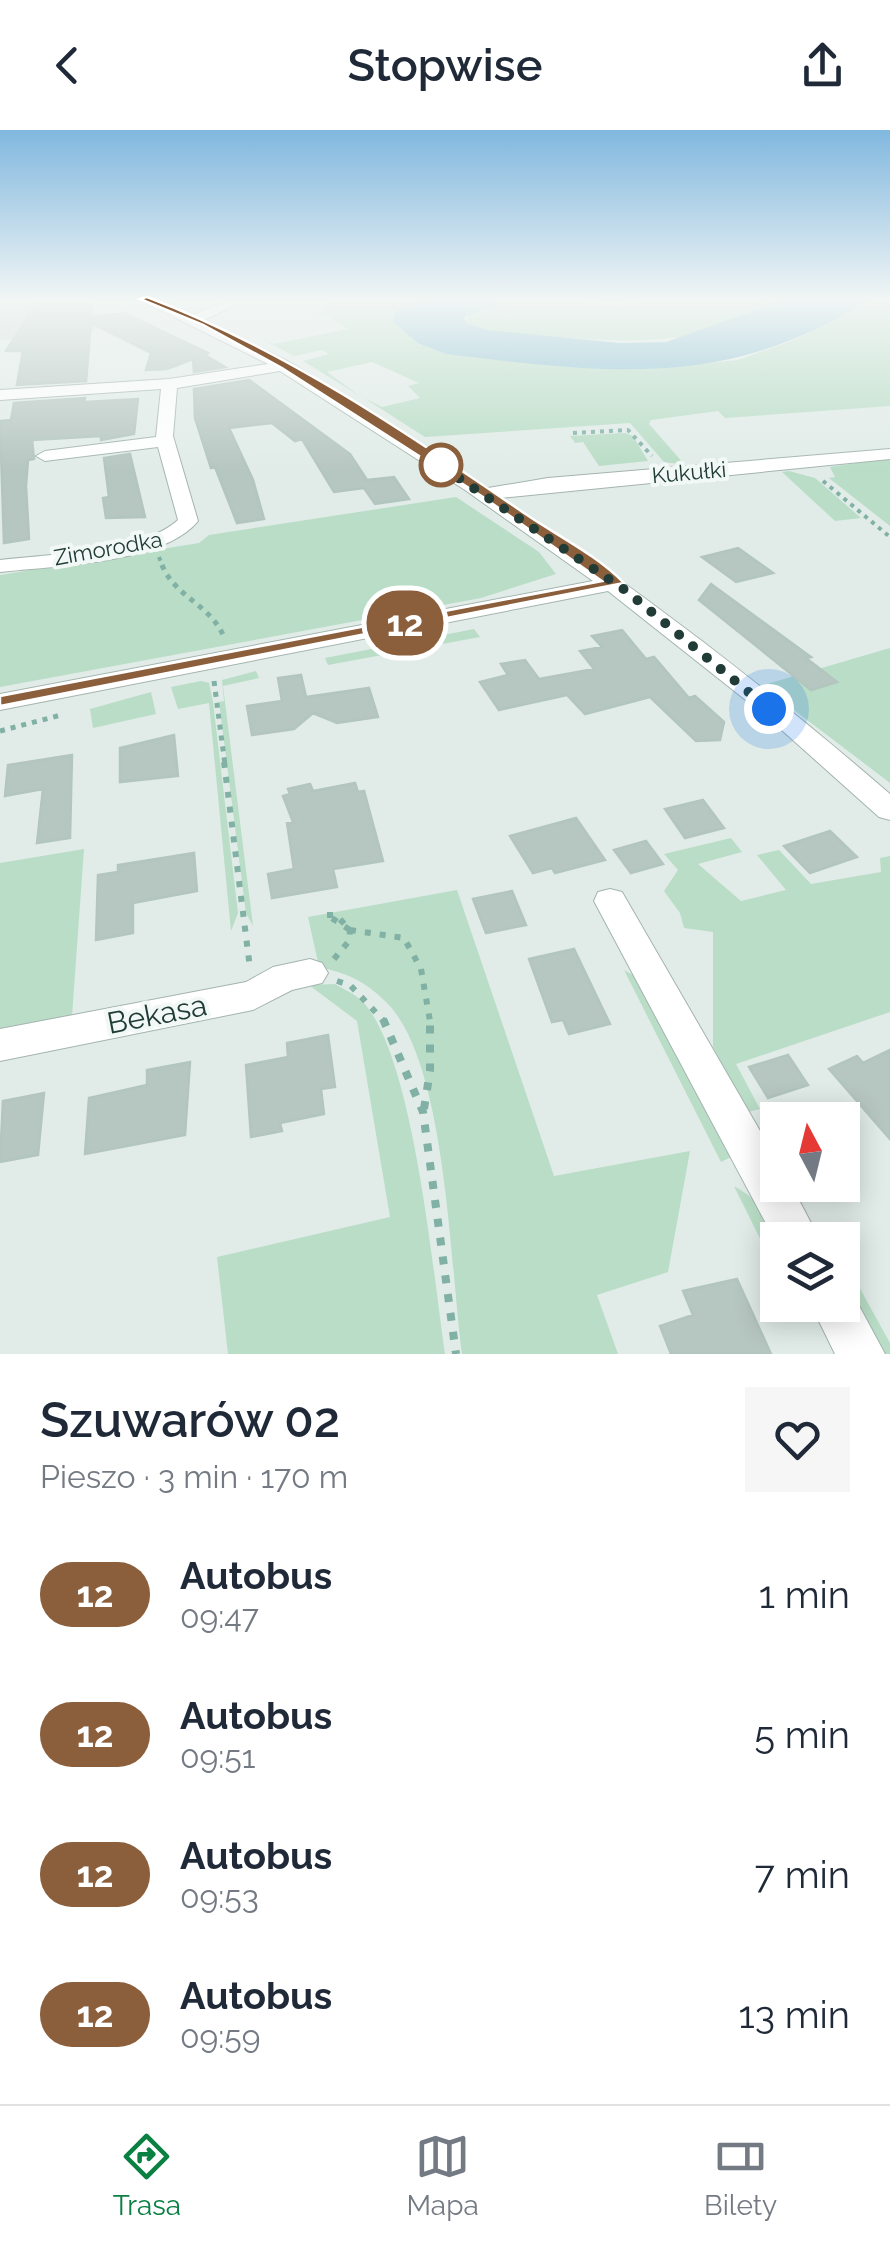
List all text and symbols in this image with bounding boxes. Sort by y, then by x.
icon: back [40,38,95,93]
icon: share [795,38,850,93]
text: Stopwise [348,39,542,92]
unlabelled marker [420,444,462,486]
street label: Kukułki [651,456,727,488]
street label: Zimorodka [52,526,164,570]
line badge: 12 [360,590,450,656]
text: 12 [386,603,424,644]
your location [744,684,794,734]
street label: Bekasa [104,987,210,1041]
north arrow [760,1102,860,1202]
map controls [760,1102,860,1322]
button: layers [760,1222,860,1322]
button: heart [745,1387,850,1492]
text: Szuwarów 02 [40,1392,340,1448]
text: Pieszo · 3 min · 170 m [40,1458,348,1495]
text: Autobus [180,1553,332,1598]
text: 1 min [759,1572,850,1617]
text: 12 [76,1574,114,1615]
text: 09:47 [180,1598,259,1635]
text: Autobus [180,1693,332,1738]
text: 5 min [754,1712,850,1757]
text: 12 [76,1714,114,1755]
text: 09:51 [180,1738,256,1775]
text: Autobus [180,1833,332,1878]
text: 7 min [755,1852,850,1897]
text: 12 [76,1854,114,1895]
text: 09:53 [180,1878,259,1915]
text: Autobus [180,1973,332,2018]
text: 13 min [738,1992,850,2037]
text: 12 [76,1994,114,2035]
text: 09:59 [180,2018,261,2055]
tab: Trasa [113,2129,181,2222]
tab: Mapa [406,2129,479,2222]
tab: Bilety [704,2129,777,2222]

